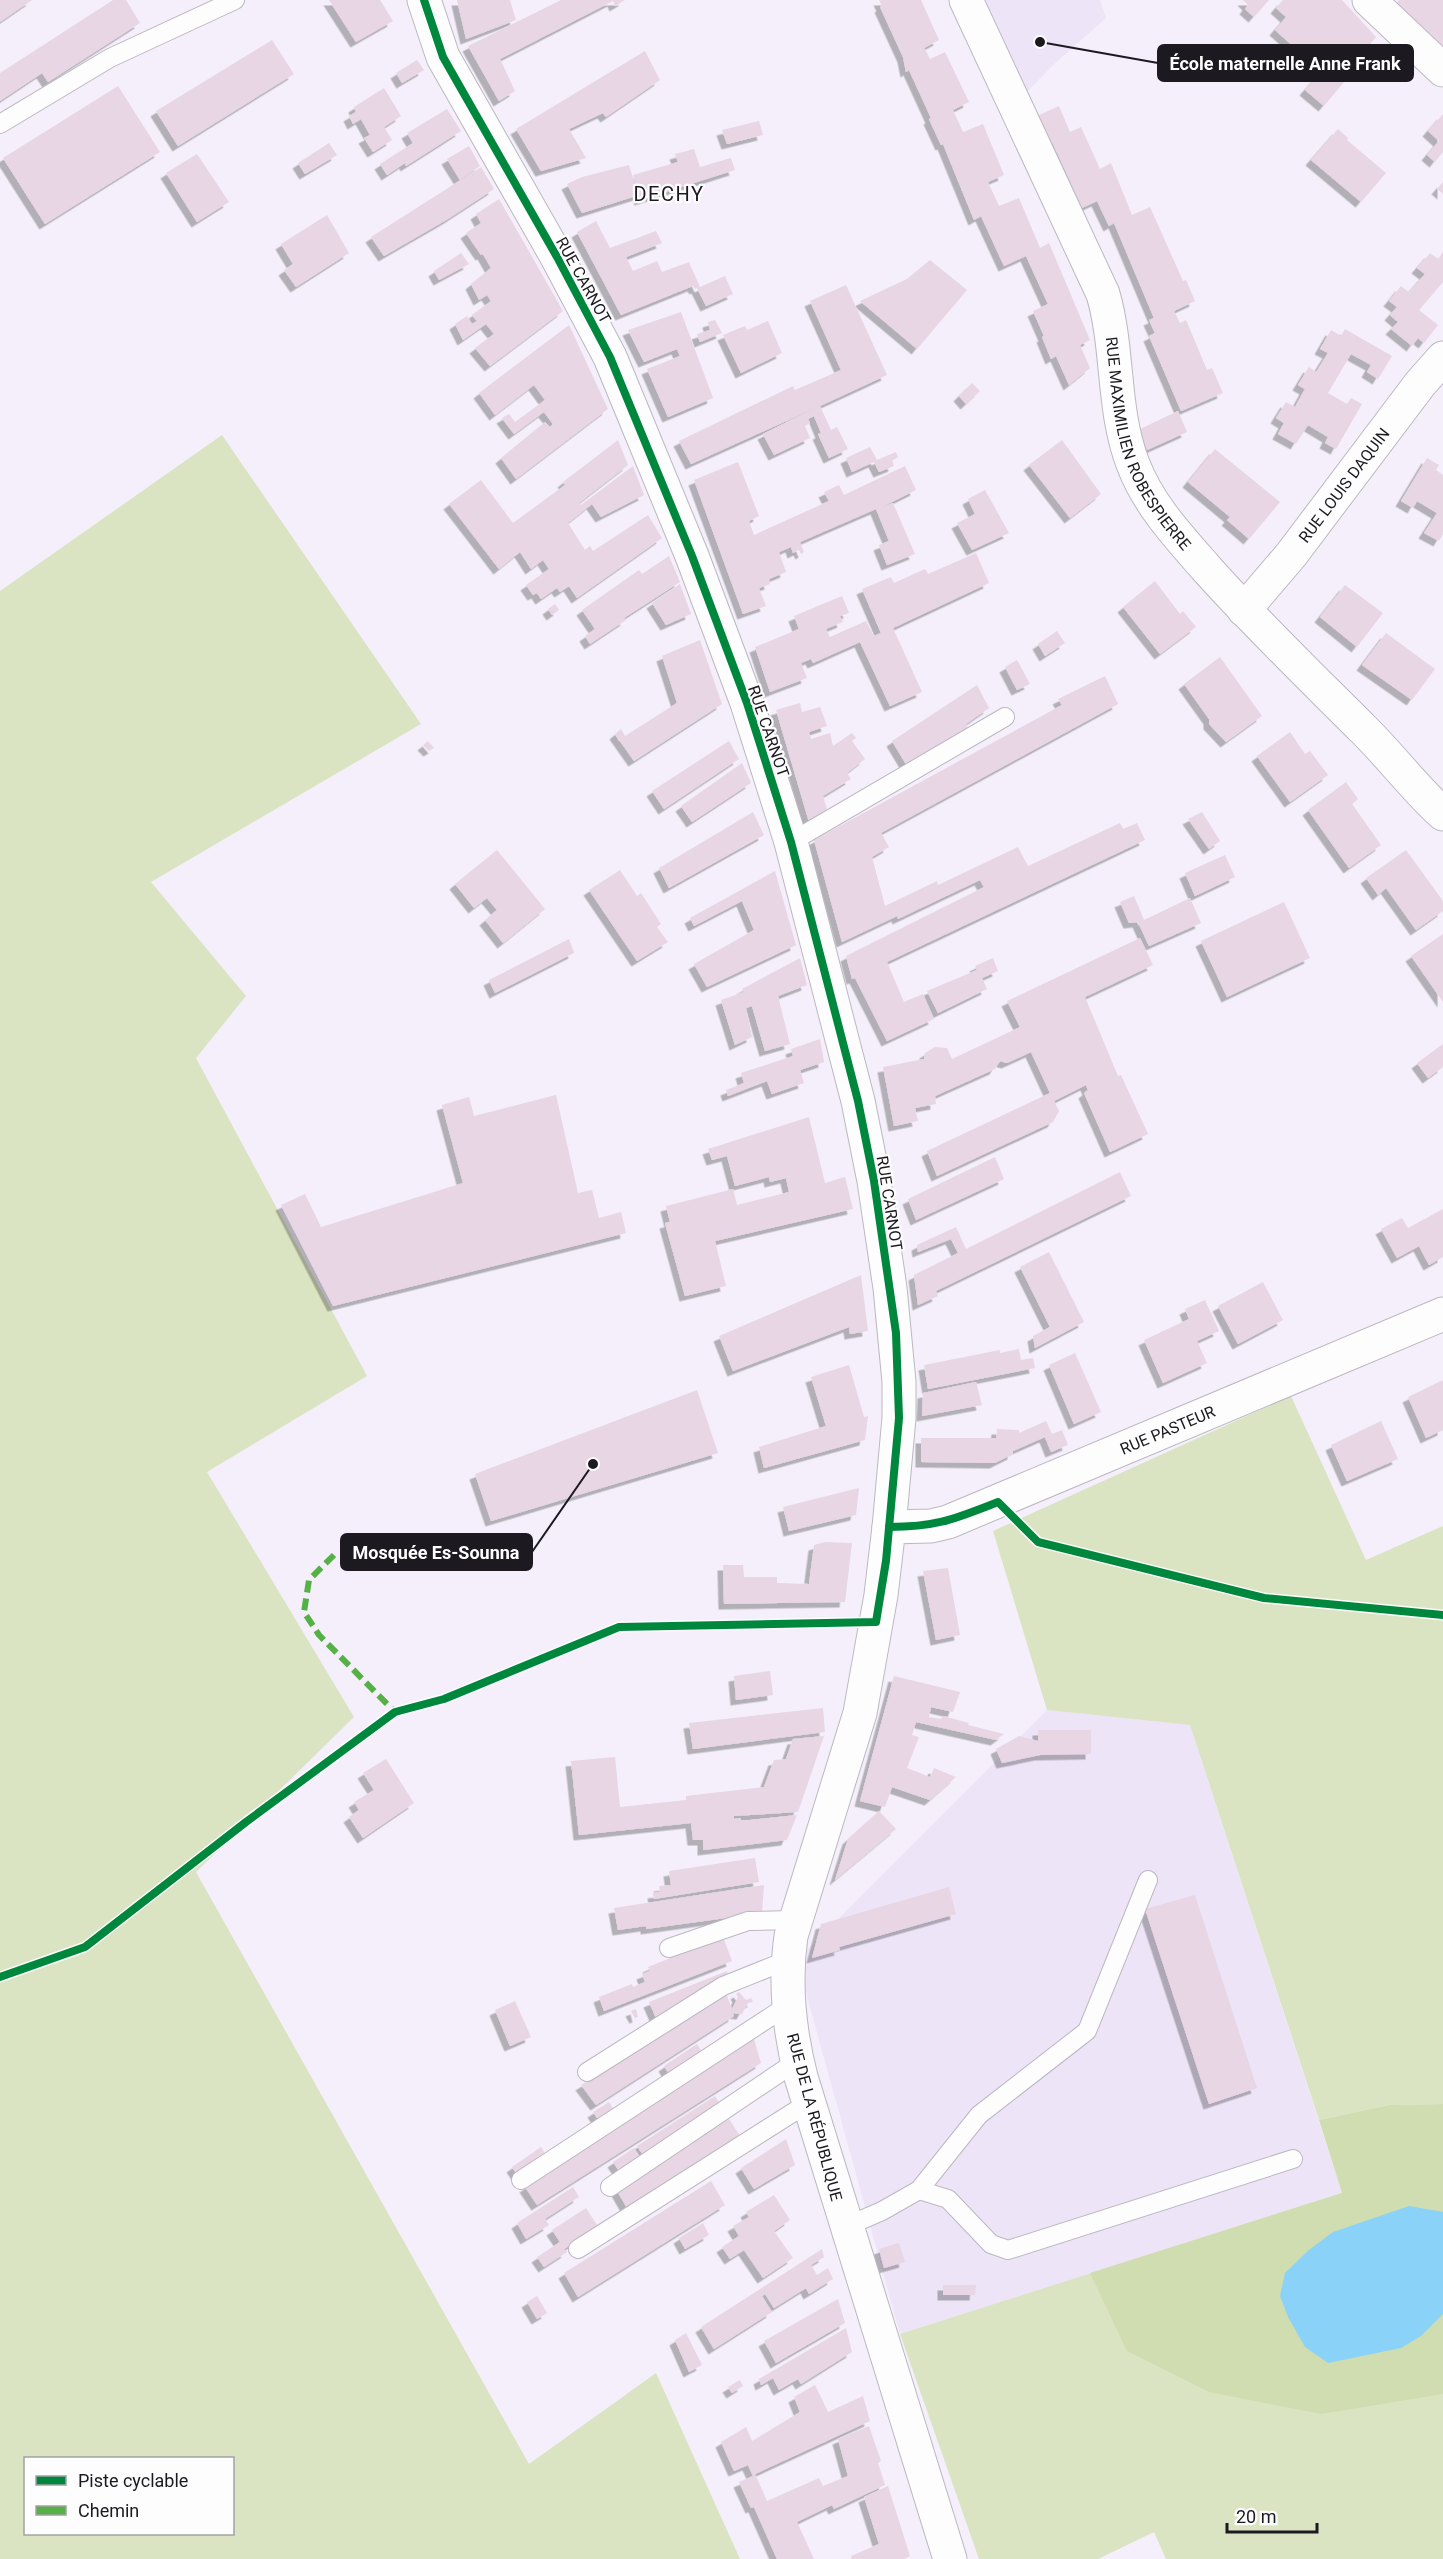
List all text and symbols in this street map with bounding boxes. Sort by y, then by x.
callout: École maternelle Anne Frank [1158,45,1413,81]
text: École maternelle Anne Frank [1169,53,1401,74]
district label: DECHY [633,182,705,206]
street label: RUE CARNOT [552,234,615,327]
street label: RUE MAXIMILIEN ROBESPIERRE [1102,336,1195,554]
street label: RUE LOUIS DAQUIN [1295,424,1393,546]
street label: RUE CARNOT [744,683,793,780]
street label: RUE CARNOT [873,1154,906,1252]
street label: RUE PASTEUR [1117,1402,1218,1459]
callout: Mosquée Es-Sounna [341,1534,532,1570]
text: Mosquée Es-Sounna [353,1542,520,1563]
street label: RUE DE LA RÉPUBLIQUE [783,2031,846,2203]
legend [24,2457,234,2535]
text: Piste cyclable [78,2470,188,2491]
scale bar [1227,2496,1317,2534]
text: Chemin [78,2500,139,2521]
text: 20 m [1236,2506,1276,2527]

